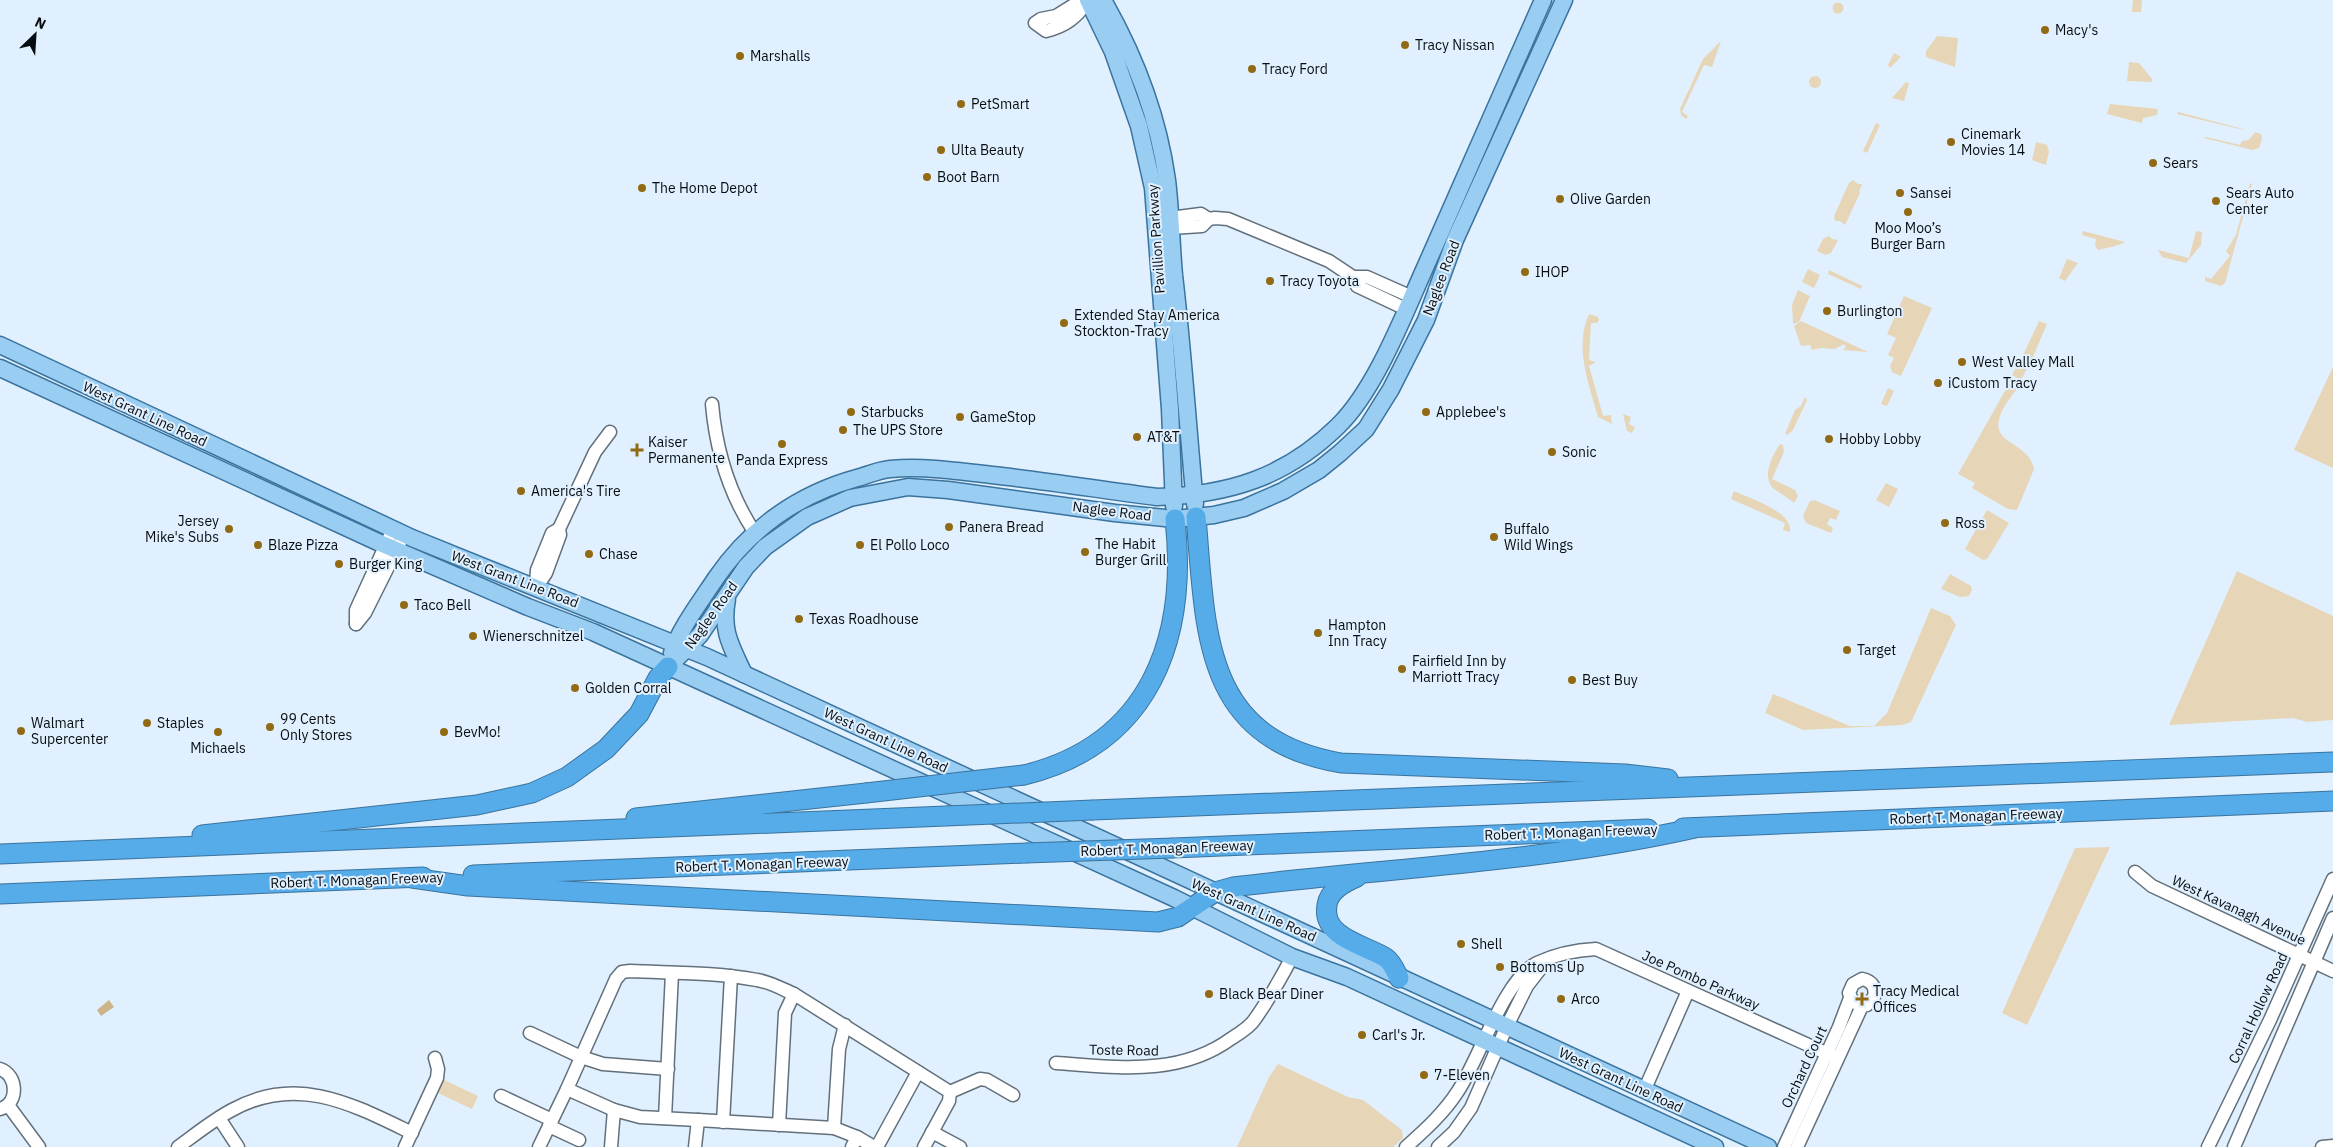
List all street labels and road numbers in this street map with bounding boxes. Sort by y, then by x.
street label: Pavillion Parkway [1143,184,1169,294]
street label: Naglee Road [1418,238,1464,318]
street label: West Grant Line Road [80,377,210,451]
street label: Naglee Road [1071,497,1153,525]
street label: West Grant Line Road [449,546,581,612]
street label: Naglee Road [680,578,742,652]
street label: West Grant Line Road [821,703,951,777]
street label: Robert T. Monagan Freeway [1889,804,2063,828]
street label: Robert T. Monagan Freeway [1484,820,1658,844]
street label: Robert T. Monagan Freeway [1080,836,1254,860]
street label: Robert T. Monagan Freeway [675,852,849,876]
street label: Robert T. Monagan Freeway [270,868,444,892]
street label: West Kavanagh Avenue [2169,871,2309,949]
street label: West Grant Line Road [1189,874,1319,946]
street label: Joe Pombo Parkway [1639,946,1763,1014]
street label: Corral Hollow Road [2224,950,2292,1066]
street label: Orchard Court [1777,1023,1831,1111]
street label: Toste Road [1089,1040,1159,1060]
street label: West Grant Line Road [1556,1043,1686,1117]

